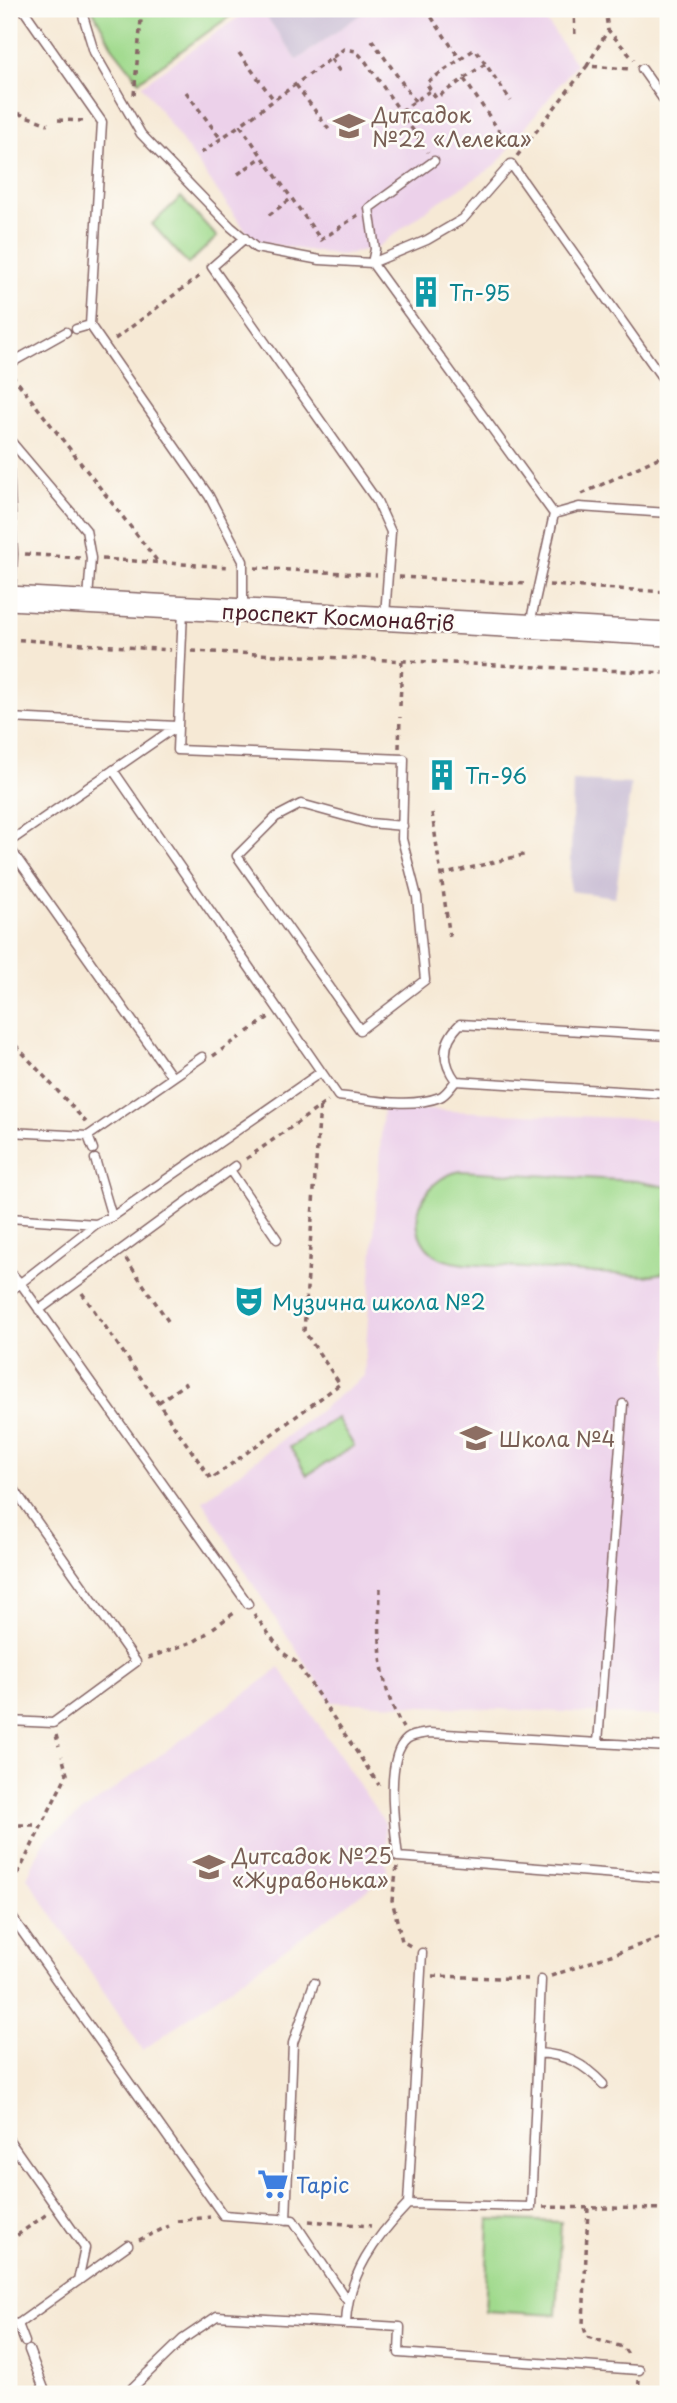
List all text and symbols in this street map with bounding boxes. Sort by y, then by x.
place label: Дитсадок №22 «Лелека» [371,98,532,154]
school or university icon: Дитсадок №22 «Лелека» [332,109,366,143]
building icon: Тп-95 [409,275,443,309]
place label: Тп-95 [449,276,510,308]
street label: проспект Космонавтів [221,594,455,638]
building icon: Тп-96 [425,758,459,792]
place label: Тп-96 [465,759,527,791]
theatre icon: Музична школа №2 [232,1284,266,1318]
place label: Музична школа №2 [272,1285,486,1317]
school or university icon: Школа №4 [459,1421,493,1455]
place label: Школа №4 [499,1422,615,1454]
place label: Дитсадок №25 «Журавонька» [231,1839,392,1895]
school or university icon: Дитсадок №25 «Журавонька» [192,1850,226,1884]
supermarket icon: Таріс [256,2167,290,2201]
place label: Таріс [296,2168,349,2200]

